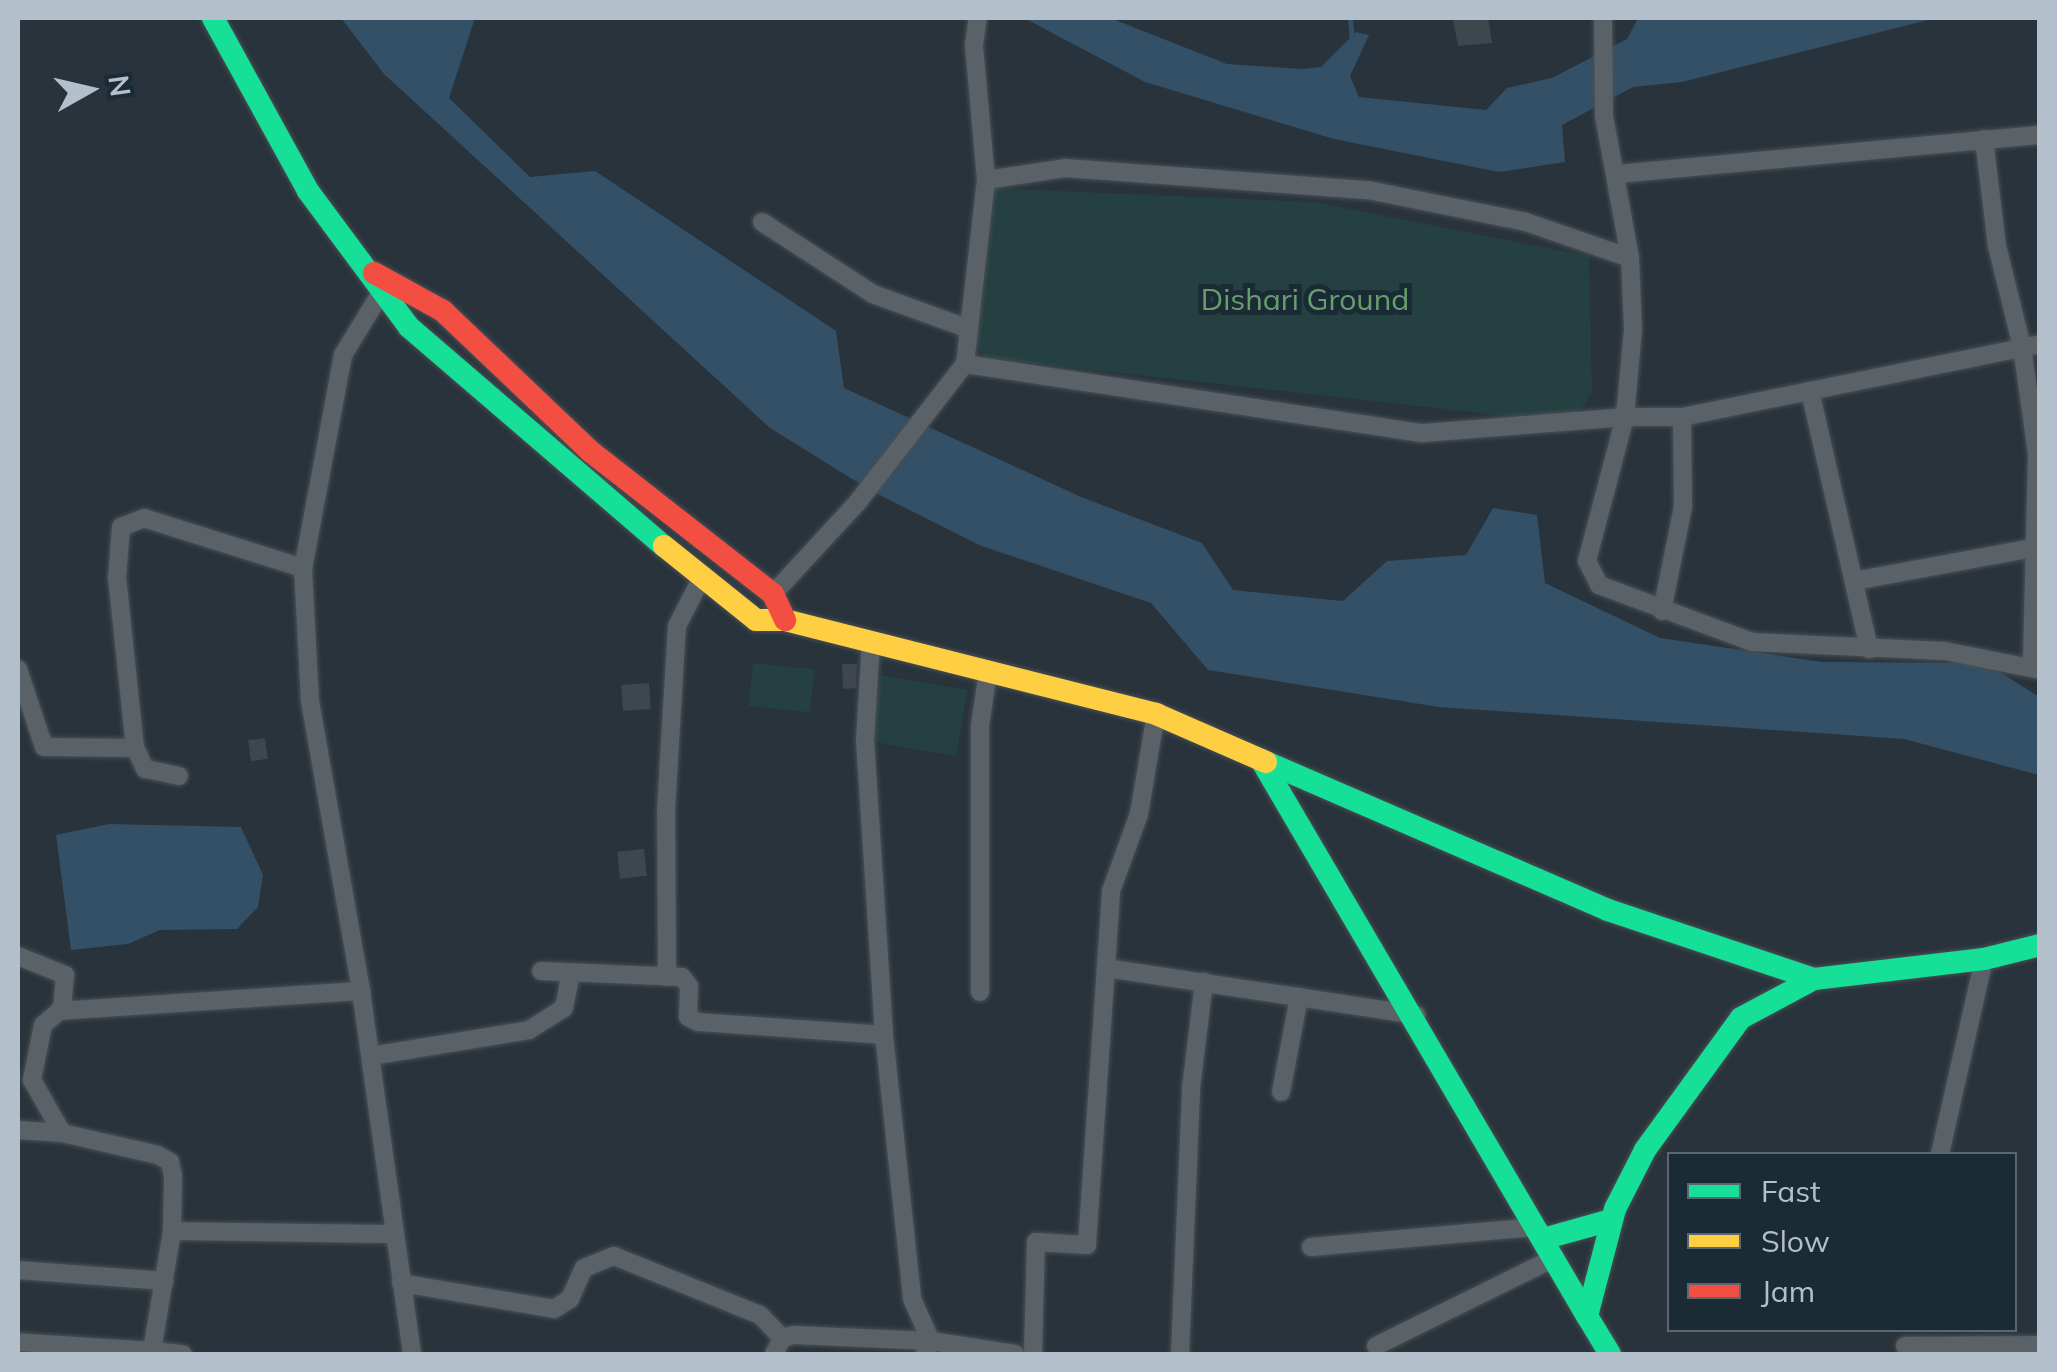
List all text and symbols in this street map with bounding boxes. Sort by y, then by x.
north arrow [40,40,140,140]
text: N [101,73,139,99]
park label: Dishari Ground [1201,281,1409,317]
legend [1667,1152,2017,1332]
text: Fast [1761,1172,1821,1210]
text: Slow [1761,1222,1830,1260]
text: Jam [1761,1272,1815,1310]

